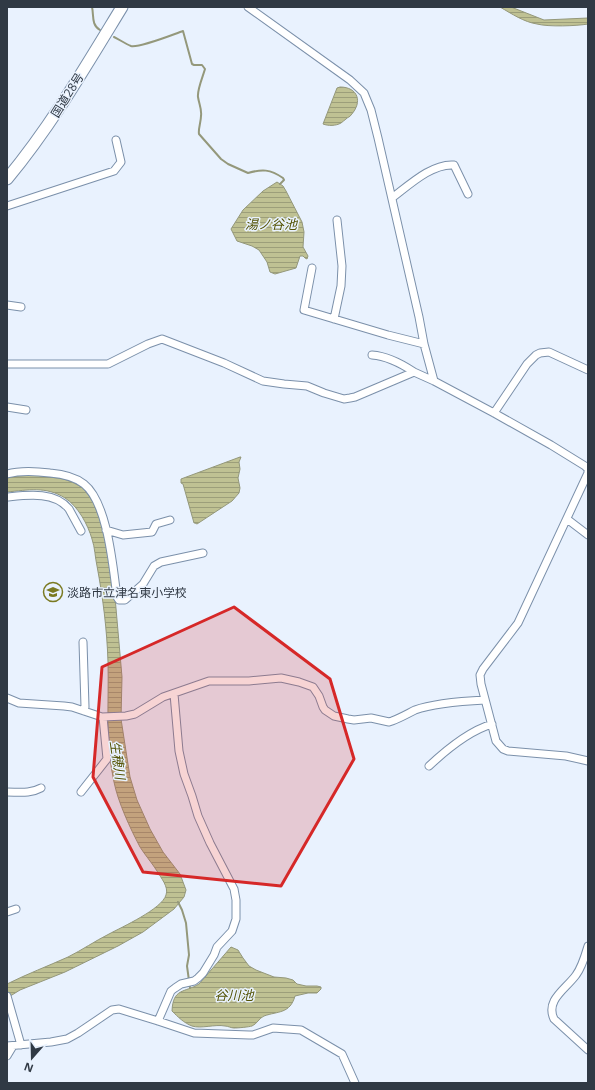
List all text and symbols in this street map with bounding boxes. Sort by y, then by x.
street label: 国道28号 [47,69,87,121]
water label: 湯ノ谷池 [245,215,299,233]
school or university icon: 淡路市立津名東小学校 [42,581,64,603]
place label: 淡路市立津名東小学校 [67,584,187,601]
water label: 生穂川 [106,739,130,783]
water label: 谷川池 [214,986,255,1004]
north arrow [12,1038,52,1078]
text: N [22,1059,35,1076]

